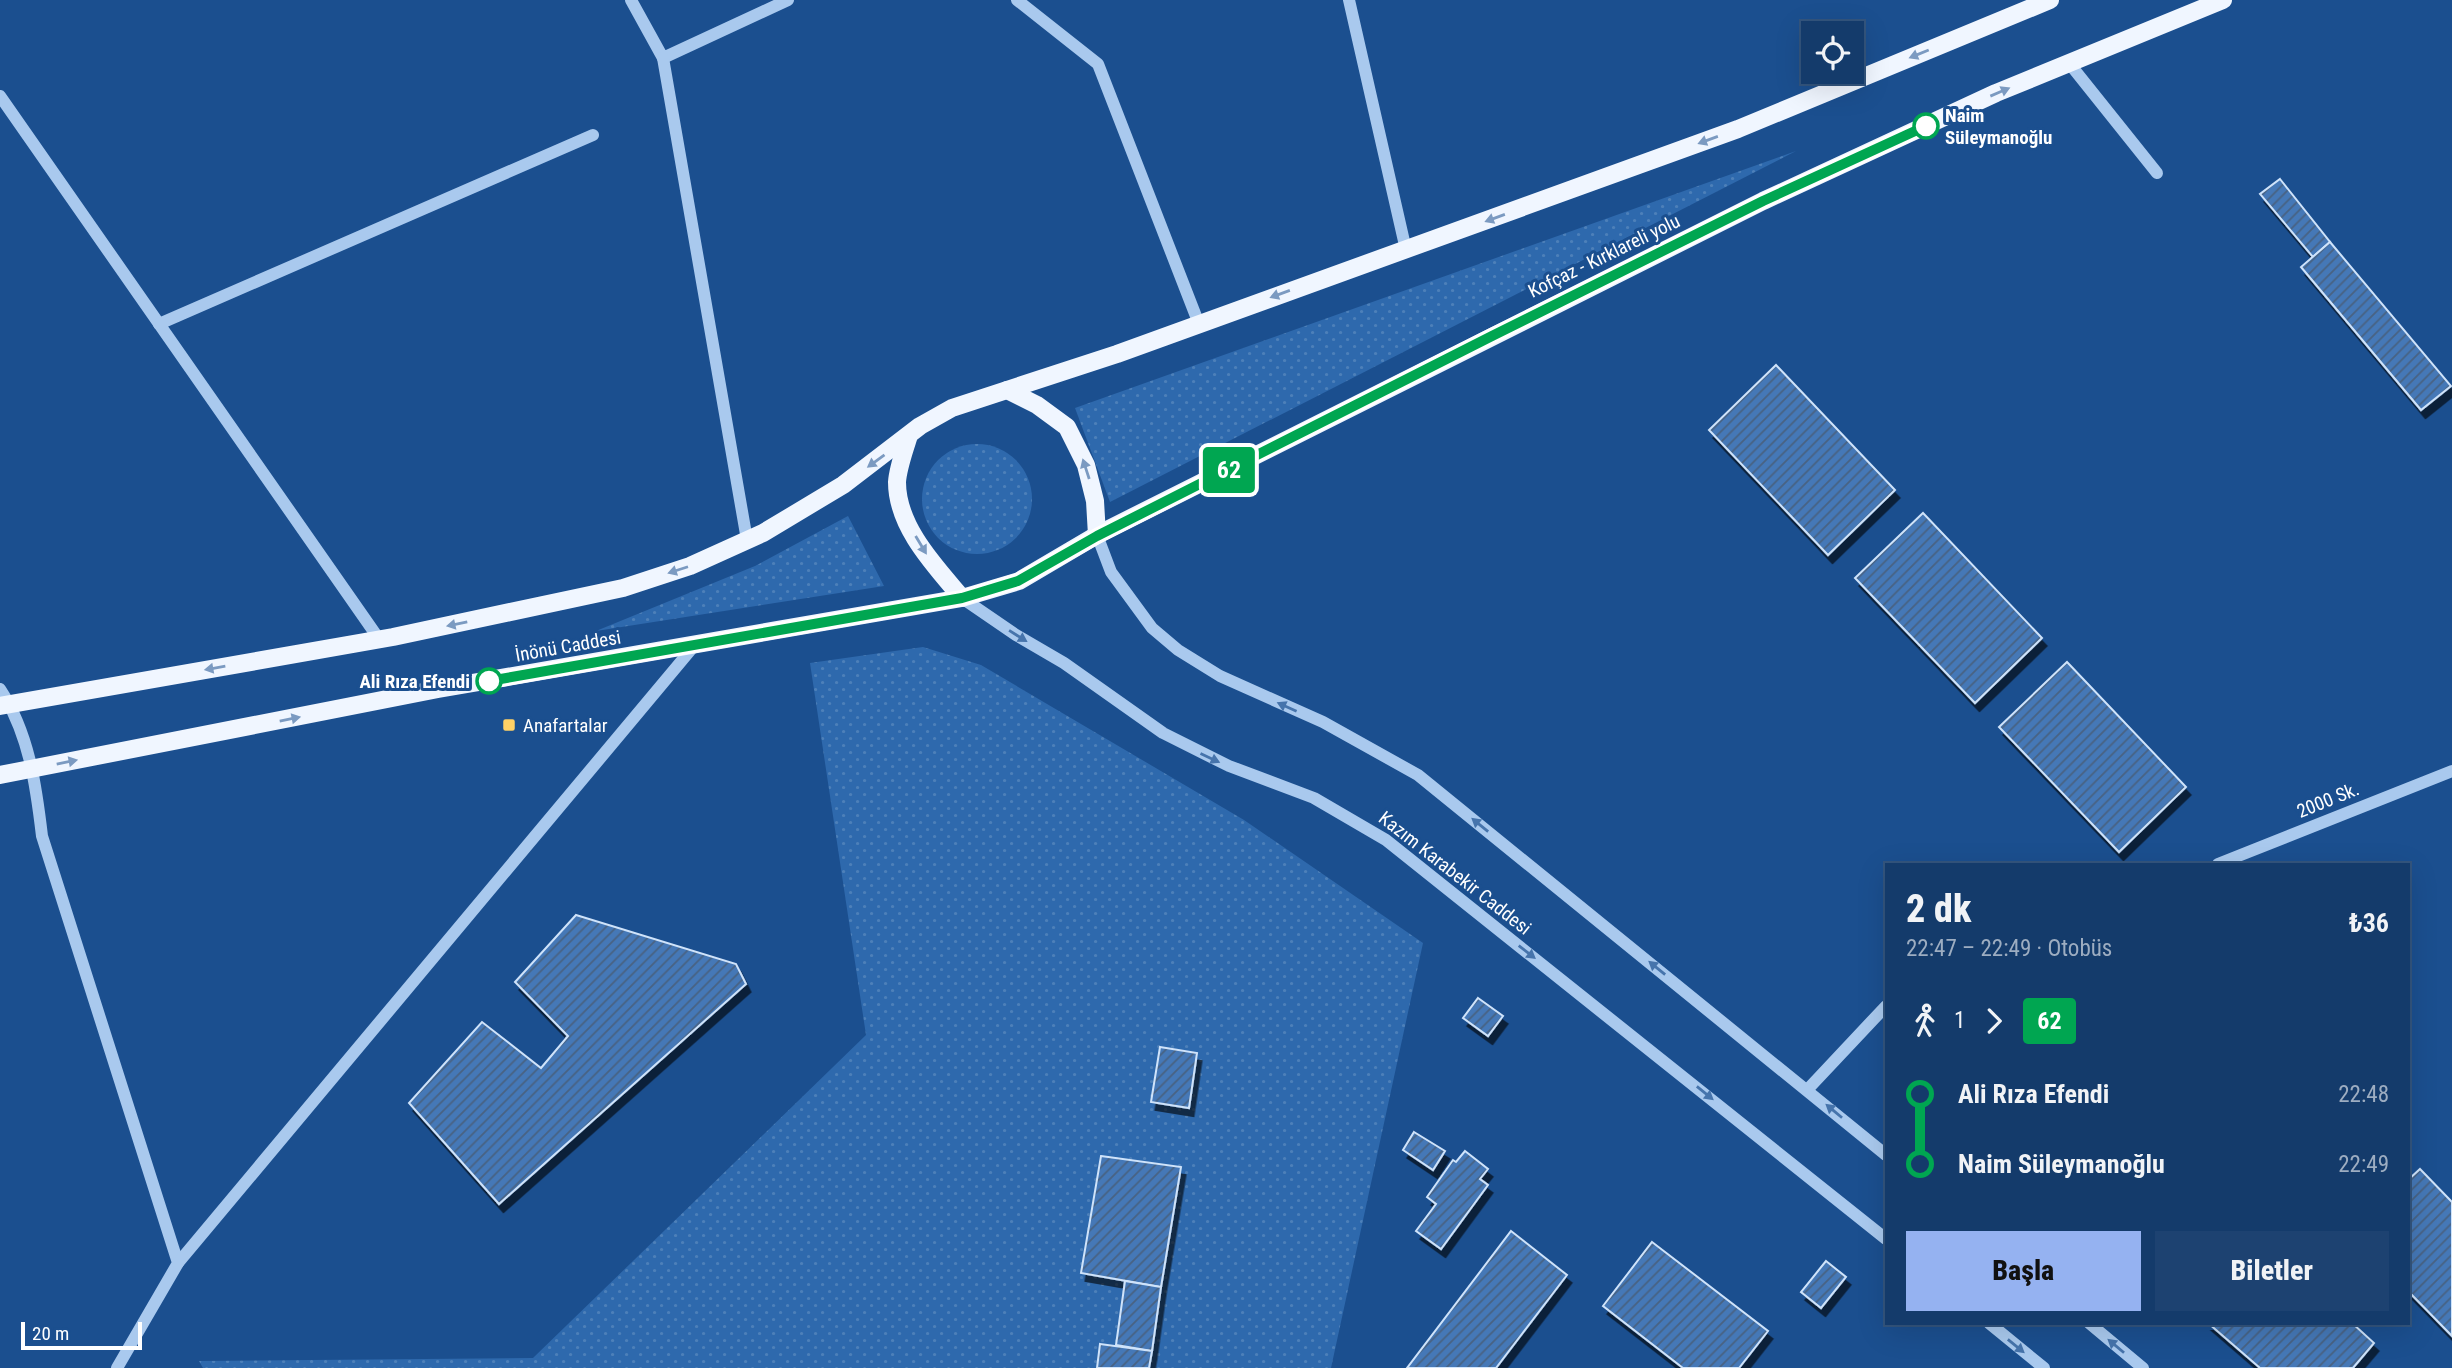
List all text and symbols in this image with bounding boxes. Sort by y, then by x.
map controls [1801,21,1864,84]
button: locate [1801,21,1864,84]
one-way arrow [1909,48,1929,60]
one-way arrow [1990,86,2011,97]
place label: Naim Süleymanoğlu [1945,104,2052,149]
marker: Naim Süleymanoğlu [1913,113,1939,139]
one-way arrow [1698,134,1719,145]
street label: Kofçaz - Kırklareli yolu [1524,209,1684,303]
one-way arrow [1484,213,1505,224]
one-way arrow [1270,289,1291,300]
line badge: 62 [1198,447,1260,493]
one-way arrow [867,454,886,468]
text: 62 [1217,456,1241,484]
one-way arrow [1080,458,1091,479]
one-way arrow [915,536,927,555]
one-way arrow [667,565,688,576]
one-way arrow [446,618,468,629]
street label: İnönü Caddesi [513,625,623,667]
one-way arrow [1009,630,1028,643]
one-way arrow [204,663,226,674]
marker: Ali Rıza Efendi [476,668,502,694]
place label: Ali Rıza Efendi [359,670,470,693]
one-way arrow [1277,701,1298,712]
one-way arrow [279,713,301,724]
place label: Anafartalar [523,714,608,737]
marker: Anafartalar [501,717,517,733]
one-way arrow [1200,752,1220,764]
one-way arrow [56,757,78,768]
street label: 2000 Sk. [2293,777,2363,823]
street label: Kazım Karabekir Caddesi [1374,806,1536,940]
one-way arrow [1472,818,1489,833]
text: 2 dk [1906,887,1971,931]
text: ₺36 [2349,908,2389,938]
text: 22:47 – 22:49 · Otobüs [1906,935,2112,962]
one-way arrow [1518,944,1535,959]
one-way arrow [1649,960,1667,975]
icon: walk [1906,1002,1944,1040]
icon: forward [1975,1002,2013,1040]
text: 1 [1954,1007,1965,1034]
text: 62 [2037,1007,2062,1035]
text: Ali Rıza Efendi [1958,1079,2109,1109]
text: 22:48 [2338,1081,2389,1108]
one-way arrow [1695,1086,1713,1101]
one-way arrow [1825,1103,1843,1119]
text: Naim Süleymanoğlu [1958,1149,2165,1179]
text: 22:49 [2338,1151,2389,1178]
button: Başla [1906,1231,2141,1311]
button: Biletler [2155,1231,2389,1311]
scale bar [21,1319,142,1351]
text: 20 m [32,1322,69,1345]
one-way arrow [2007,1338,2025,1353]
one-way arrow [2107,1338,2125,1353]

